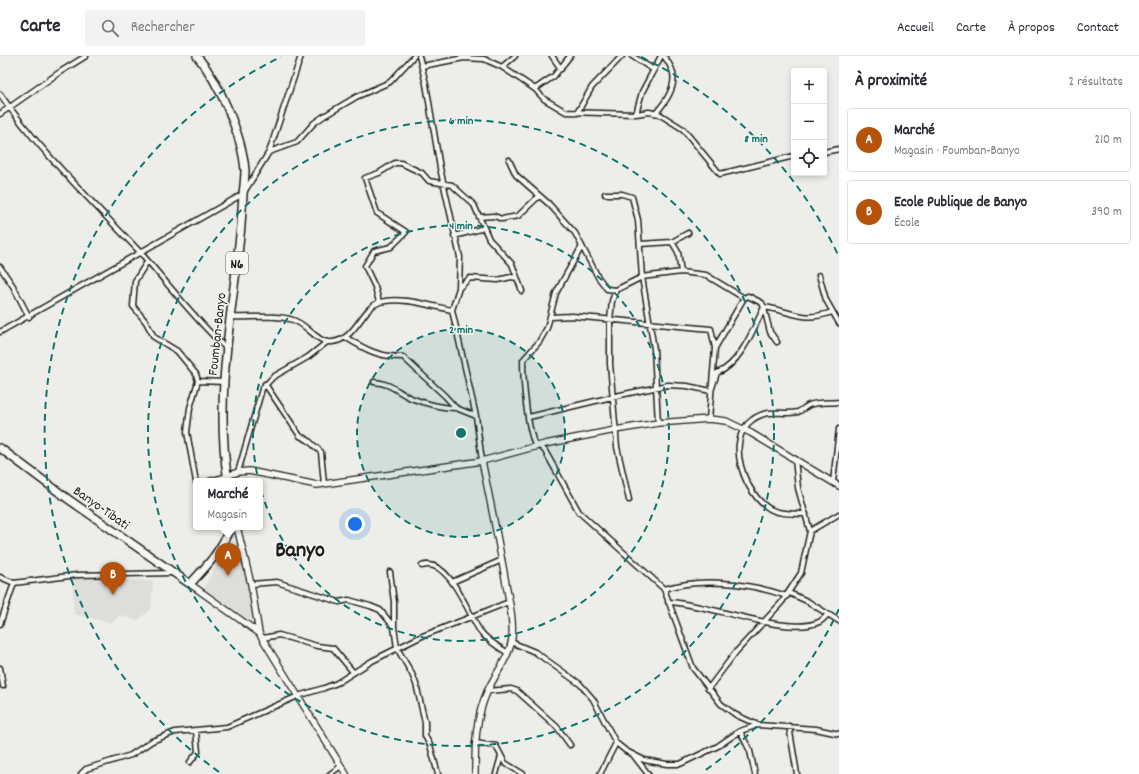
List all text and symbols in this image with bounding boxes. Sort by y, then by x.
search box [85,10,365,46]
text: Carte [20,14,61,41]
icon: search [99,17,121,39]
text: Rechercher [131,17,195,39]
text: Accueil [897,18,934,38]
text: Carte [956,18,986,38]
text: À propos [1008,18,1055,38]
text: Contact [1077,18,1119,38]
map controls [791,68,827,176]
button: + [791,68,827,104]
text: À proximité [855,70,927,94]
text: 2 résultats [1069,73,1123,92]
button: − [791,104,827,140]
text: 6 min [449,113,474,130]
text: Marché [894,120,935,142]
text: 8 min [744,131,768,148]
text: A [865,131,873,150]
text: 210 m [1094,131,1122,150]
button: locate [791,140,827,176]
text: Magasin · Foumban-Banyo [894,142,1020,161]
text: Ecole Publique de Banyo [894,192,1027,214]
text: B [866,203,872,222]
text: 390 m [1091,203,1122,222]
text: École [894,214,920,233]
text: 4 min [449,218,473,235]
road number: N6 [226,252,248,274]
street label: Foumban-Banyo [204,292,232,377]
text: 2 min [449,322,473,339]
centre of rings [454,426,468,440]
popup [193,478,263,530]
street label: Banyo-Tibati [69,482,134,536]
text: Marché [208,484,248,506]
text: Magasin [208,506,247,525]
your location [345,514,365,534]
district label: Banyo [275,536,325,567]
pin: A [215,543,241,576]
pin: B [100,562,126,595]

